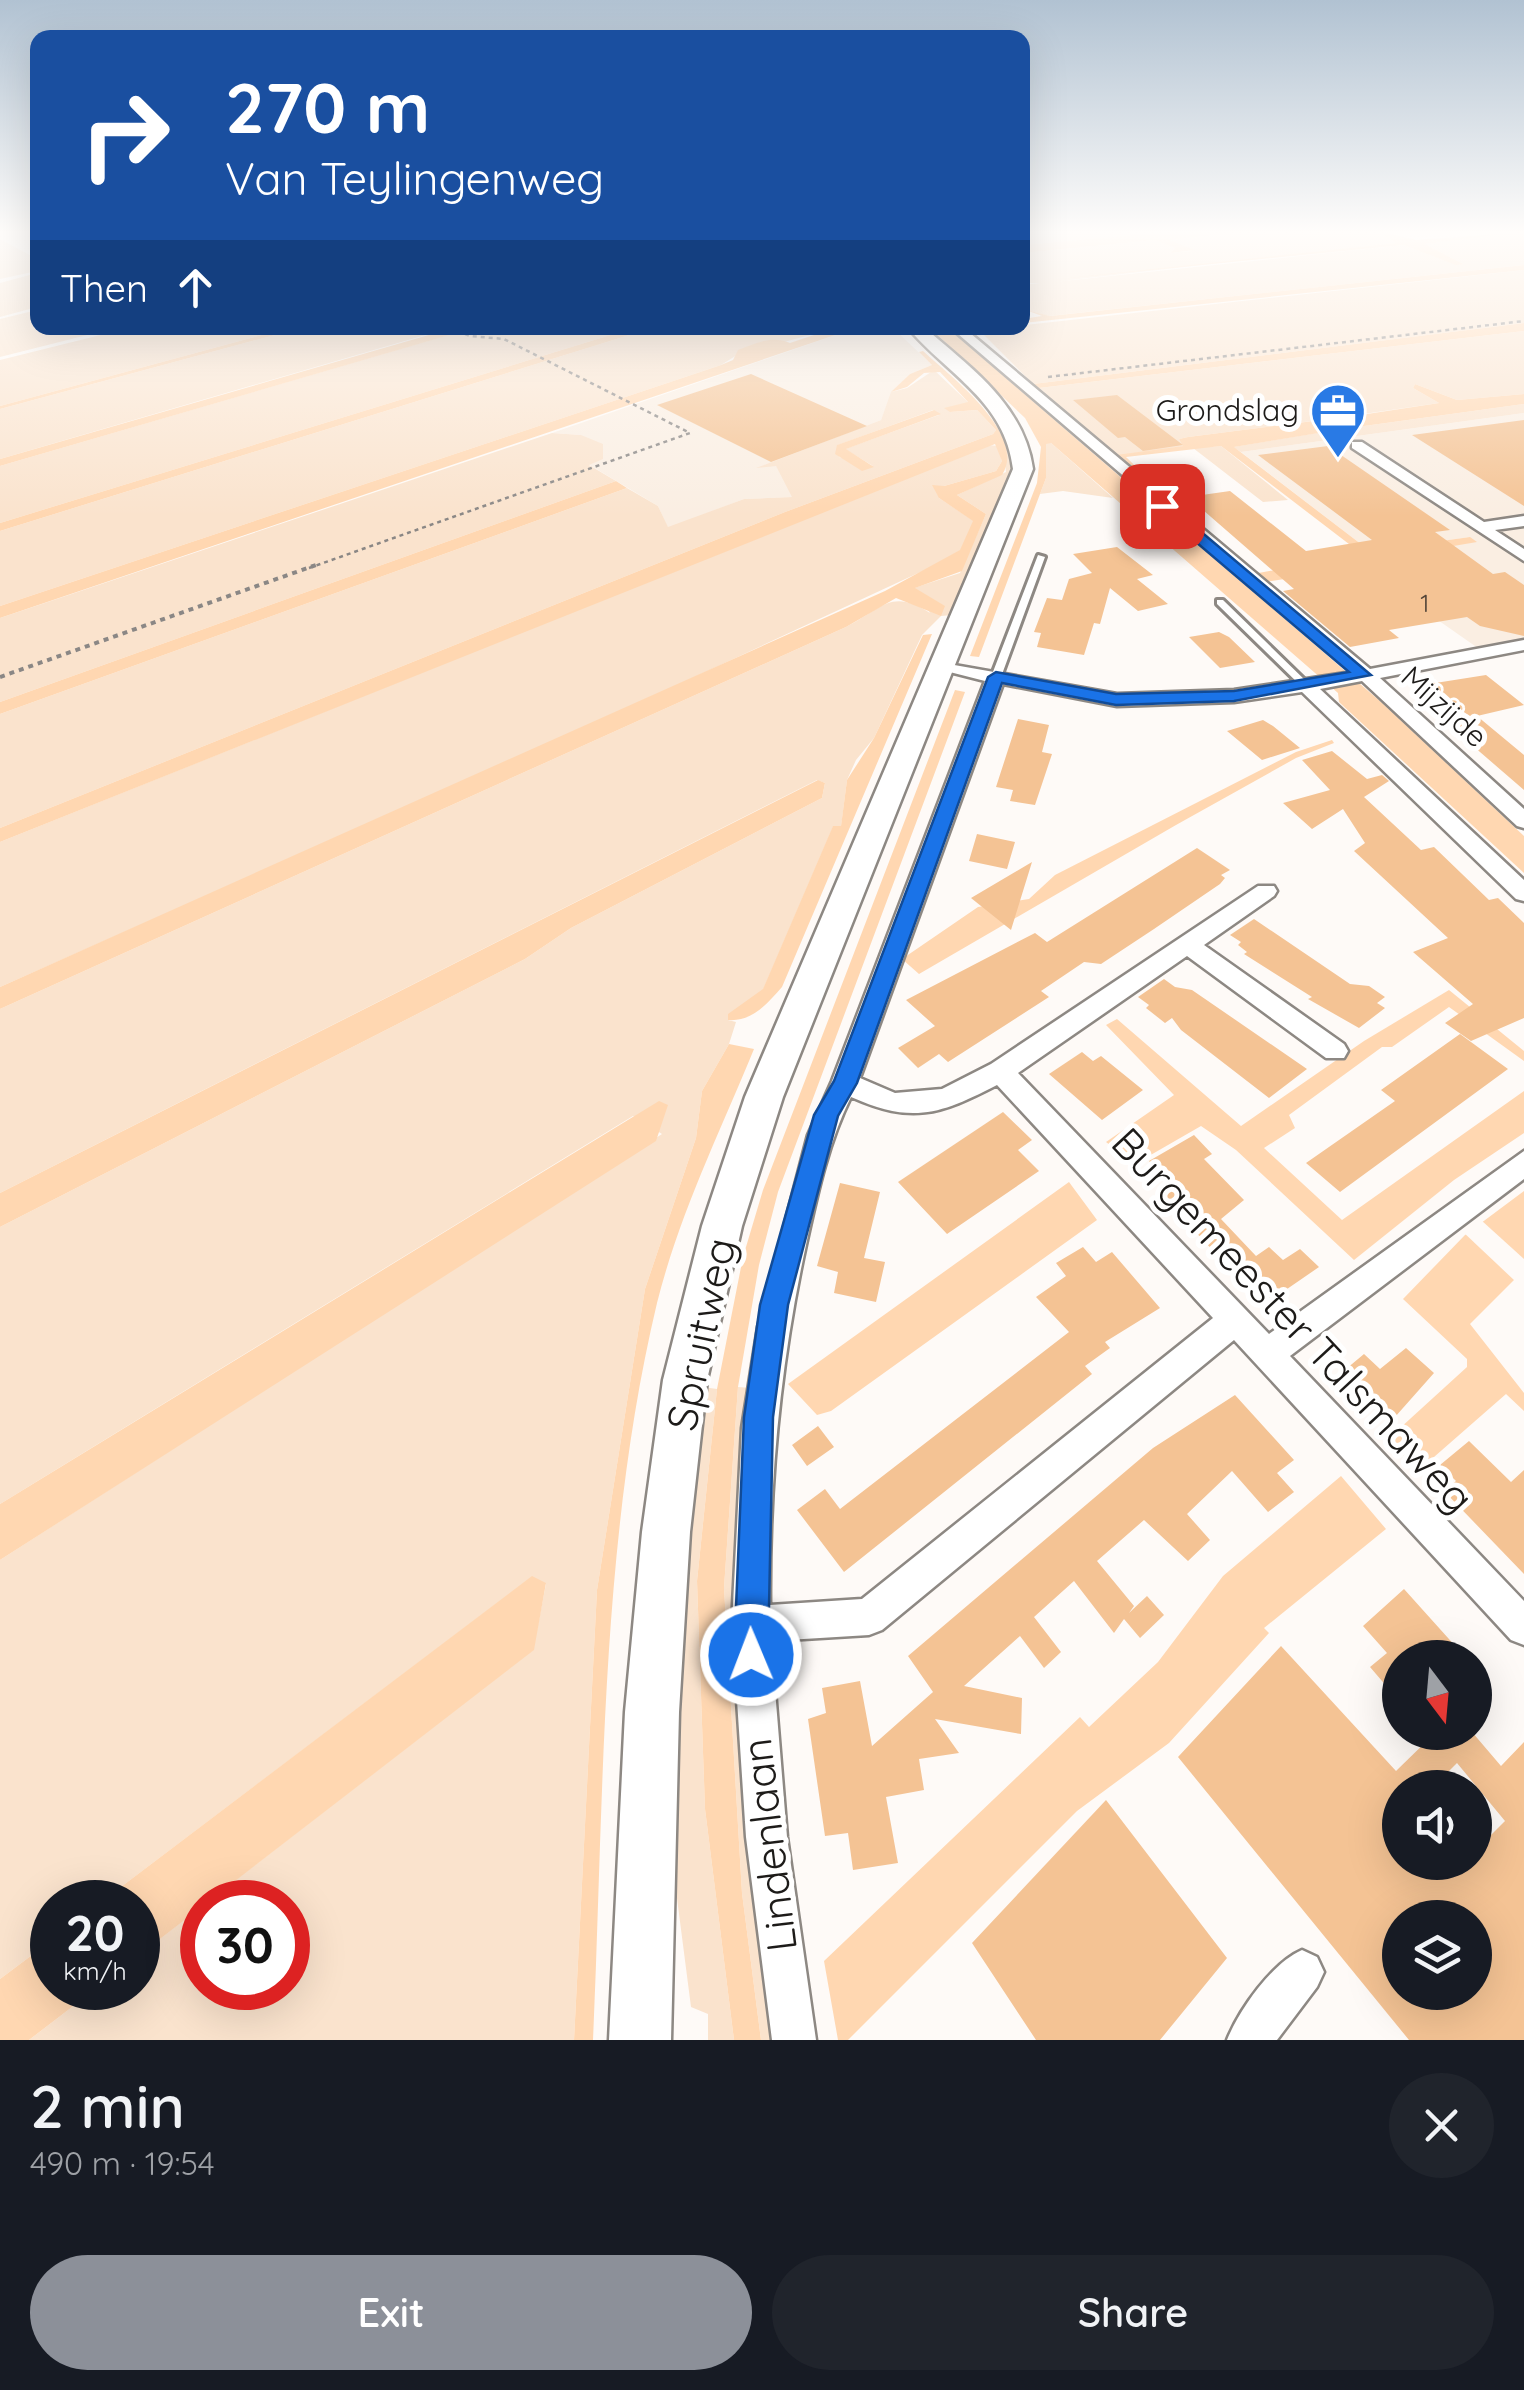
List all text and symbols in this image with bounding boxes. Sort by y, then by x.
text: 270 m [225,63,430,151]
icon: right [60,70,190,200]
text: Van Teylingenweg [225,150,604,206]
icon: ahead [168,260,223,315]
text: Then [60,264,148,312]
office icon: Grondslag [1308,381,1368,460]
place label: Grondslag [1156,391,1299,429]
pin [1120,464,1205,549]
icon: arrive [1135,479,1190,534]
house number: 1 [1420,587,1430,618]
street label: Mijzijde [1394,658,1496,755]
street label: Burgemeester Talsmaweg [1101,1116,1486,1523]
street label: Spruitweg [654,1233,747,1435]
position arrow [699,1603,803,1707]
north arrow [1382,1640,1492,1750]
map controls [1382,1640,1492,2010]
street label: Lindenlaan [729,1735,808,1955]
button: sound [1382,1770,1492,1880]
speed limit sign: 30 [180,1880,310,2010]
button: layers [1382,1900,1492,2010]
text: 20 [65,1901,125,1964]
text: km/h [63,1955,127,1986]
text: 2 min [30,2068,185,2143]
button: close [1389,2073,1494,2178]
text: 490 m · 19:54 [30,2143,215,2183]
button: Exit [30,2255,752,2370]
button: Share [772,2255,1494,2370]

